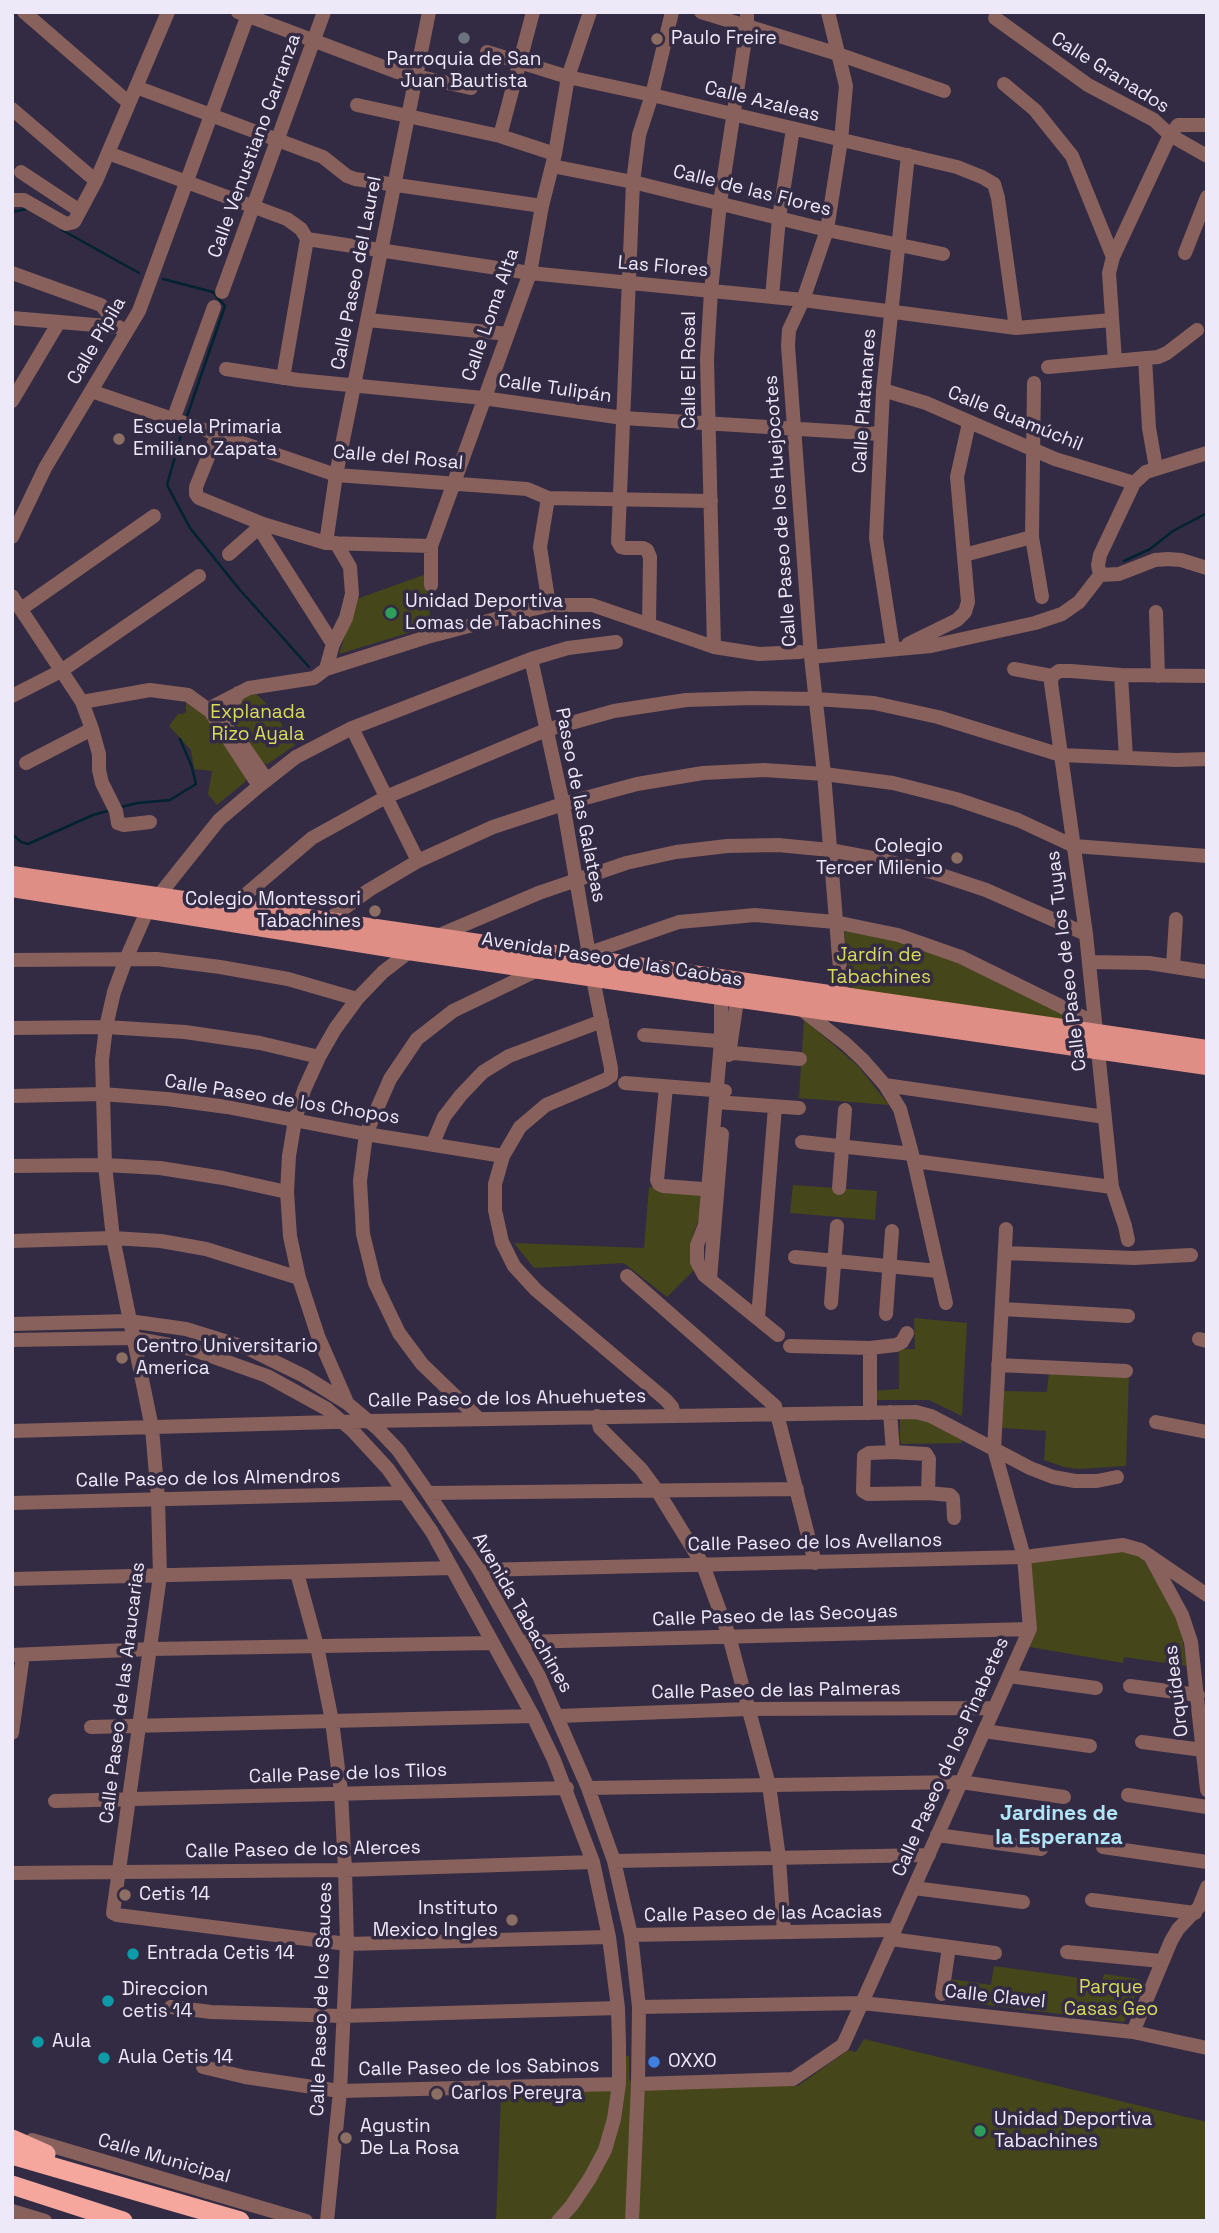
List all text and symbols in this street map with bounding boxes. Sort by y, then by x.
place label: Paulo Freire [671,28,777,50]
street label: Calle Granados [1047,28,1173,118]
marker: Parroquia de San Juan Bautista [456,30,472,46]
street label: Calle Venustiano Carranza [204,31,306,261]
marker: Paulo Freire [649,31,665,47]
place label: Parroquia de San Juan Bautista [387,49,541,93]
street label: Calle Azaleas [702,77,822,127]
street label: Calle de las Flores [671,160,833,222]
street label: Calle Paseo del Laurel [327,174,387,372]
street label: Calle Loma Alta [458,246,524,384]
street label: Las Flores [617,252,709,282]
street label: Calle Pípila [63,293,131,389]
street label: Calle El Rosal [679,311,701,429]
street label: Calle Platanares [849,328,881,474]
street label: Calle Tulipán [497,370,613,408]
street label: Calle Paseo de los Huejocotes [760,374,802,648]
street label: Calle Guamúchil [944,381,1086,457]
place label: Escuela Primaria Emiliano Zapata [133,417,282,461]
marker: Escuela Primaria Emiliano Zapata [111,431,127,447]
street label: Calle del Rosal [332,441,464,475]
place label: Unidad Deportiva Lomas de Tabachines [405,591,601,635]
marker: Unidad Deportiva Lomas de Tabachines [383,605,399,621]
park label: Explanada Rizo Ayala [210,702,306,746]
street label: Paseo de las Galateas [550,706,610,904]
place label: Colegio Tercer Milenio [816,836,943,880]
street label: Calle Paseo de los Tuyas [1042,849,1092,1073]
marker: Colegio Tercer Milenio [949,850,965,866]
place label: Colegio Montessori Tabachines [185,889,361,933]
marker: Colegio Montessori Tabachines [367,903,383,919]
street label: Avenida Paseo de las Caobas [480,928,744,992]
park label: Jardín de Tabachines [827,945,931,989]
street label: Calle Paseo de los Chopos [163,1070,401,1130]
place label: Centro Universitario America [136,1336,318,1380]
marker: Centro Universitario America [114,1350,130,1366]
street label: Calle Paseo de los Ahuehuetes [368,1385,646,1413]
street label: Calle Paseo de los Almendros [75,1465,341,1493]
street label: Avenida Tabachines [467,1529,577,1697]
street label: Calle Paseo de los Avellanos [688,1529,942,1557]
street label: Calle Paseo de las Araucarias [96,1561,150,1825]
street label: Calle Paseo de las Secoyas [652,1600,898,1632]
street label: Calle Paseo de los Pinabetes [888,1634,1014,1880]
street label: Orquídeas [1160,1644,1194,1738]
street label: Calle Paseo de las Palmeras [651,1677,901,1705]
street label: Calle Pase de los Tilos [248,1759,448,1789]
district label: Jardines de la Esperanza [995,1801,1123,1851]
street label: Calle Paseo de los Alerces [185,1837,421,1863]
street label: Calle Paseo de los Sauces [307,1881,337,2117]
place label: Cetis 14 [139,1884,210,1906]
marker: Cetis 14 [117,1887,133,1903]
place label: Instituto Mexico Ingles [373,1898,498,1942]
street label: Calle Paseo de las Acacias [644,1901,882,1927]
marker: Instituto Mexico Ingles [504,1912,520,1928]
place label: Entrada Cetis 14 [147,1943,295,1965]
marker: Entrada Cetis 14 [125,1946,141,1962]
park label: Parque Casas Geo [1064,1977,1158,2021]
place label: Direccion cetis 14 [122,1979,208,2023]
street label: Calle Clavel [943,1980,1047,2014]
marker: Direccion cetis 14 [100,1993,116,2009]
place label: Aula [52,2031,91,2053]
marker: Aula [30,2034,46,2050]
place label: Aula Cetis 14 [118,2047,233,2069]
marker: Aula Cetis 14 [96,2050,112,2066]
place label: OXXO [668,2051,717,2073]
street label: Calle Paseo de los Sabinos [358,2054,600,2082]
marker: OXXO [646,2054,662,2070]
place label: Carlos Pereyra [451,2083,582,2105]
marker: Carlos Pereyra [429,2086,445,2102]
place label: Unidad Deportiva Tabachines [994,2109,1152,2153]
place label: Agustin De La Rosa [360,2116,460,2160]
marker: Unidad Deportiva Tabachines [972,2123,988,2139]
street label: Calle Municipal [95,2129,233,2189]
marker: Agustin De La Rosa [338,2130,354,2146]

